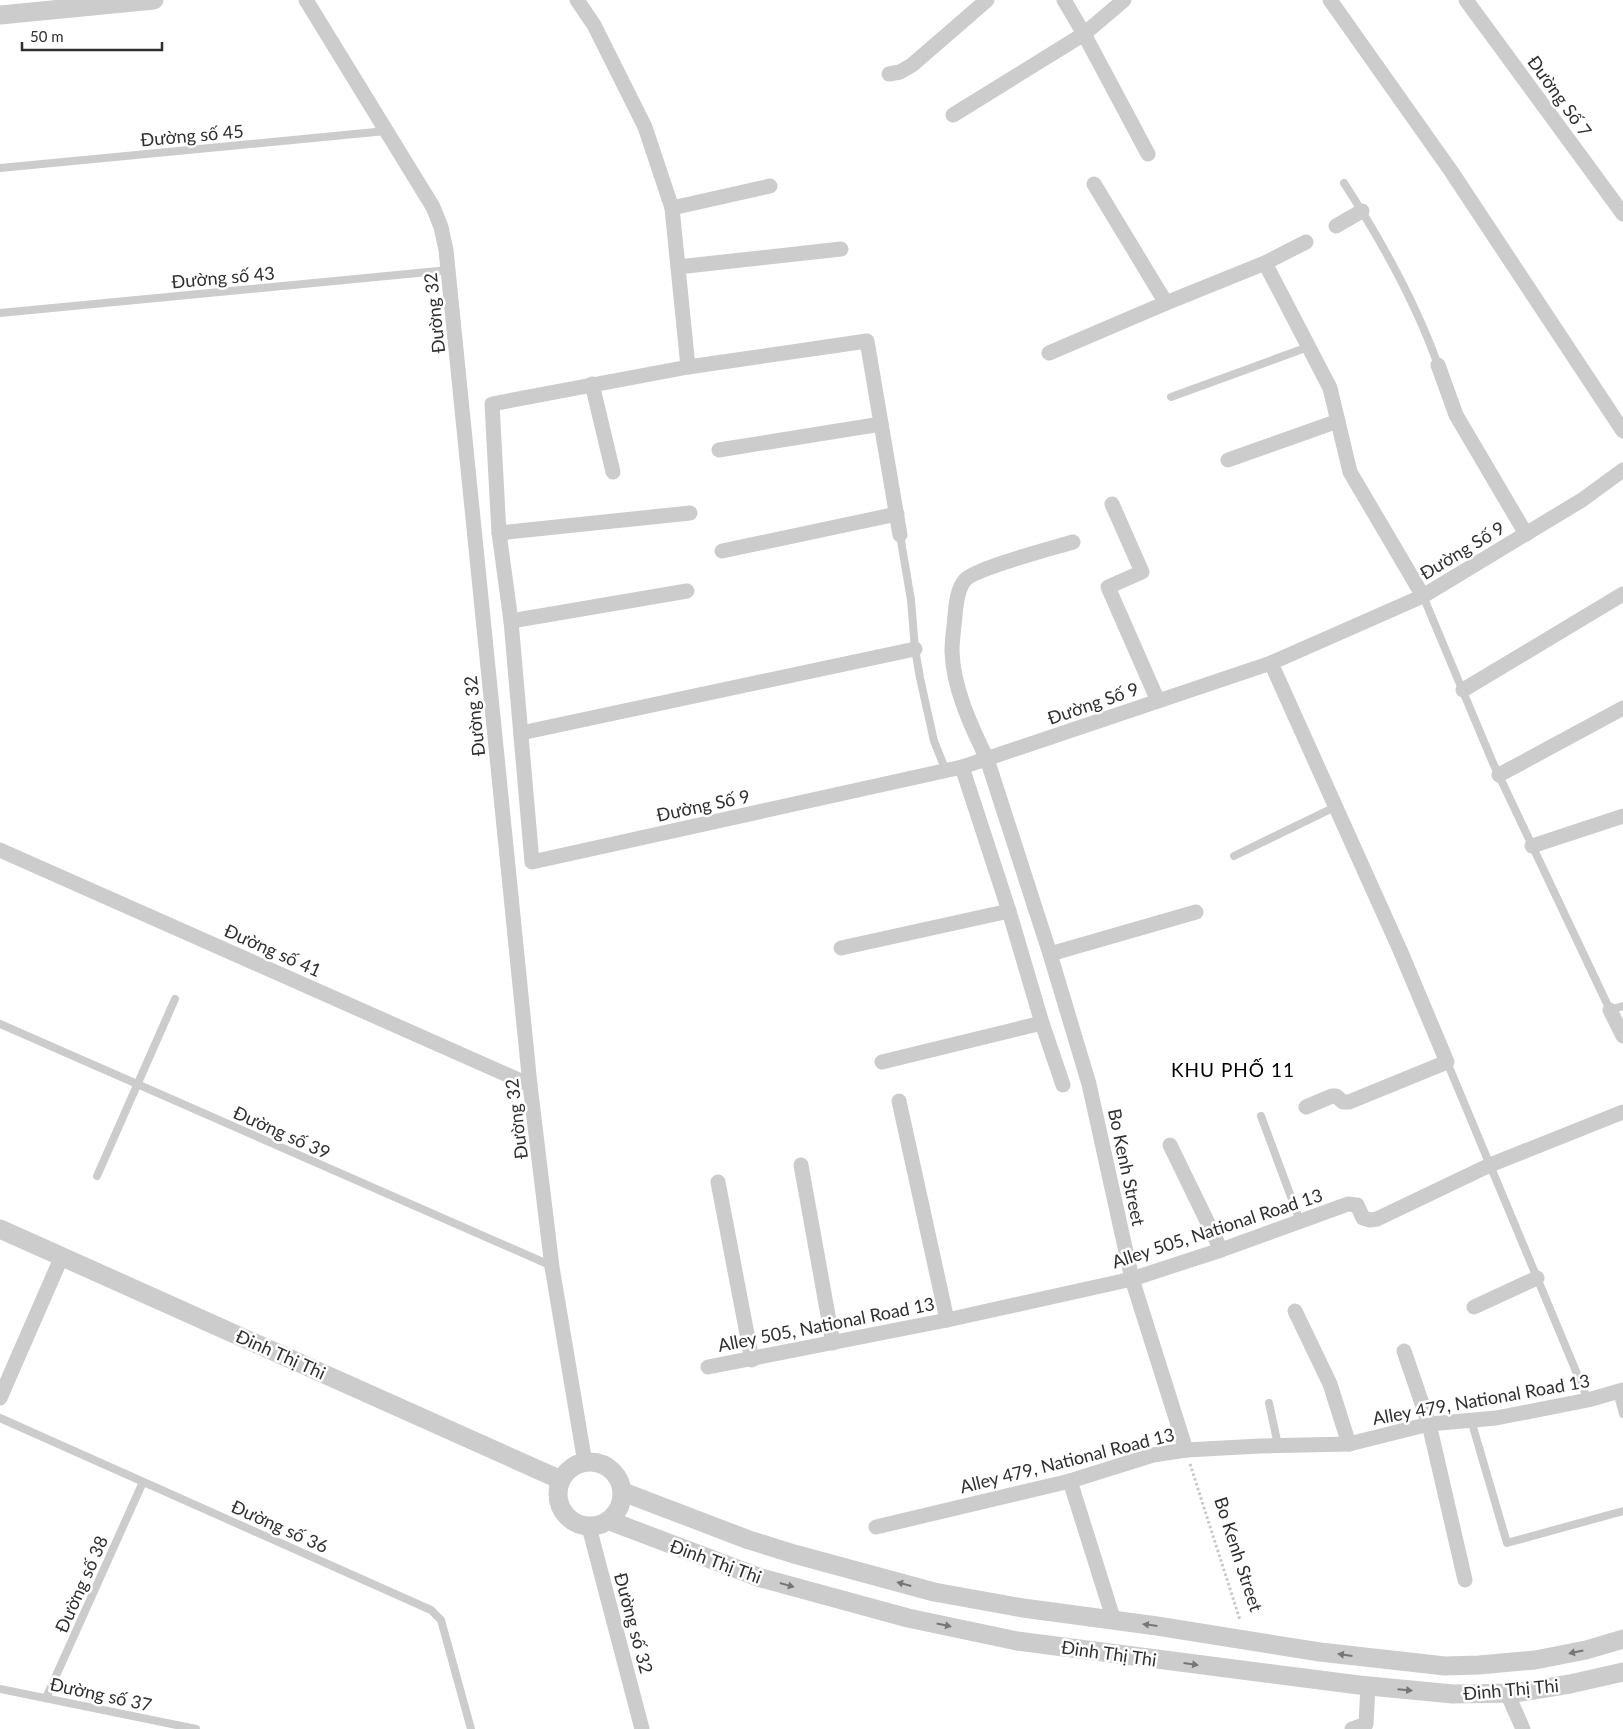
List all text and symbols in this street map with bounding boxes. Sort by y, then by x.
scale bar [22,20,162,52]
text: 50 m [30,27,64,45]
street label: Đường Số 7 [1523,51,1597,141]
street label: Đường số 45 [139,120,245,150]
street label: Đường số 43 [170,262,276,292]
street label: Đường 32 [419,272,449,354]
street label: Đường Số 9 [1416,516,1508,584]
street label: Đường 32 [459,675,489,757]
street label: Đường Số 9 [1045,677,1141,729]
street label: Đường Số 9 [654,784,752,826]
street label: Đường số 41 [221,919,325,981]
district label: KHU PHỐ 11 [1171,1058,1295,1081]
street label: Đường 32 [500,1078,532,1160]
street label: Đường số 39 [230,1101,334,1163]
street label: Bo Kenh Street [1104,1106,1150,1228]
street label: Alley 505, National Road 13 [1109,1184,1325,1272]
street label: Alley 505, National Road 13 [716,1292,936,1356]
street label: Đinh Thị Thi [233,1324,329,1384]
street label: Alley 479, National Road 13 [1371,1369,1591,1429]
street label: Alley 479, National Road 13 [957,1423,1177,1497]
street label: Bo Kenh Street [1210,1494,1268,1615]
street label: Đường số 36 [228,1495,332,1557]
street label: Đường số 38 [50,1532,112,1636]
street label: Đinh Thị Thi [667,1534,765,1588]
street label: Đường số 32 [610,1570,658,1676]
one-way arrow [896,1580,911,1588]
one-way arrow [779,1582,794,1590]
one-way arrow [1142,1621,1158,1629]
one-way arrow [937,1622,953,1630]
street label: Đinh Thị Thi [1060,1635,1158,1671]
one-way arrow [1568,1648,1584,1656]
one-way arrow [1337,1651,1353,1659]
one-way arrow [1183,1660,1199,1668]
street label: Đường số 37 [48,1672,154,1716]
street label: Đinh Thị Thi [1462,1674,1560,1704]
one-way arrow [1397,1686,1413,1694]

